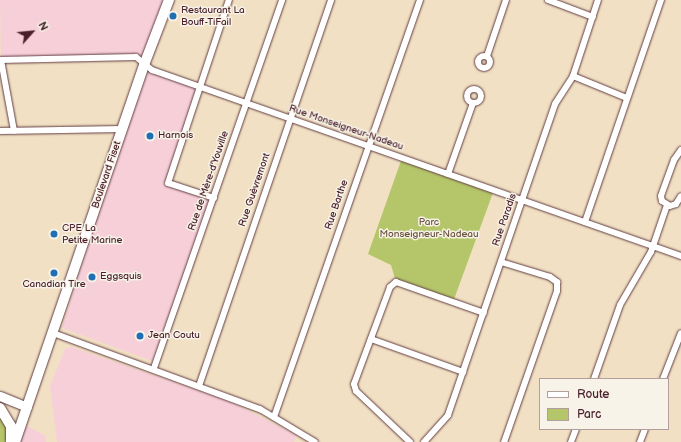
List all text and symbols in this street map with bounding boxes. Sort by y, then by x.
place label: Restaurant La Bouff-TiFail [181,4,245,28]
marker: Restaurant La Bouff-TiFail [168,11,178,21]
north arrow [12,12,52,52]
text: N [35,20,51,33]
street label: Rue Monseigneur-Nadeau [287,103,405,153]
street label: Rue de Mère-d'Youville [186,129,232,233]
place label: Harnois [158,130,193,142]
marker: Harnois [145,131,155,141]
street label: Boulevard Fiset [90,140,124,210]
street label: Rue Guèvremont [237,152,273,228]
street label: Rue Barthe [323,178,351,232]
street label: Rue Paradis [490,192,520,248]
park label: Parc Monseigneur-Nadeau [379,216,479,240]
place label: CPE La Petite Marine [62,222,122,246]
marker: CPE La Petite Marine [49,229,59,239]
marker: Canadian Tire [49,268,59,278]
place label: Eggsquis [100,271,142,283]
marker: Eggsquis [87,272,97,282]
place label: Canadian Tire [22,279,86,291]
place label: Jean Coutu [148,330,200,342]
marker: Jean Coutu [135,331,145,341]
legend [539,378,669,430]
text: Route [577,387,609,402]
text: Parc [577,407,601,422]

